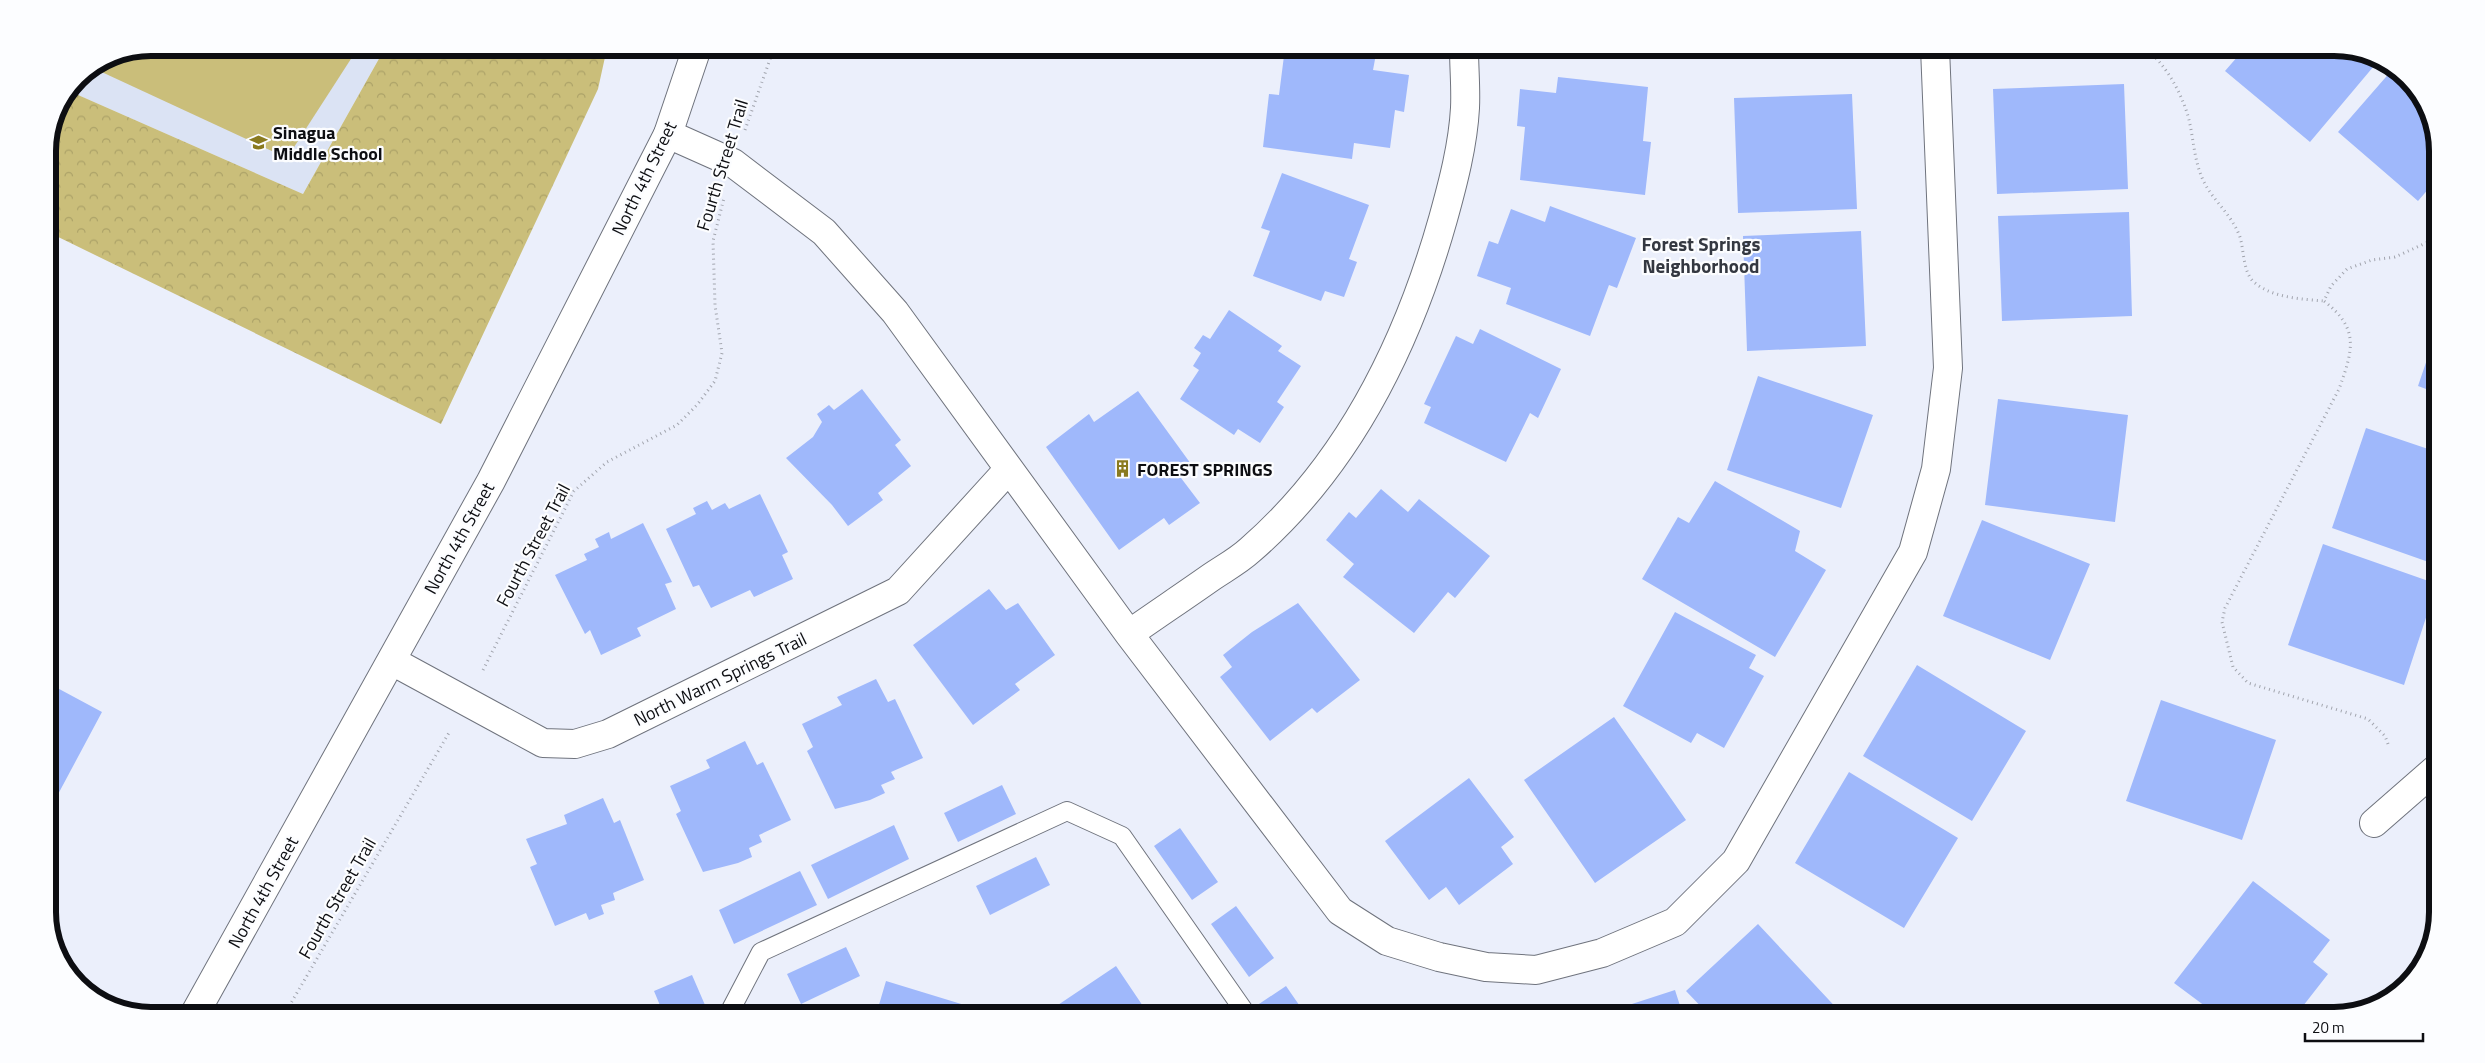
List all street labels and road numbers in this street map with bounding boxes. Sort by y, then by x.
street label: Fourth Street Trail [689,96,755,234]
street label: North 4th Street [605,116,684,240]
street label: North 4th Street [417,477,501,599]
street label: Fourth Street Trail [489,479,577,611]
street label: North Warm Springs Trail [629,625,811,733]
street label: North 4th Street [221,831,305,953]
street label: Fourth Street Trail [291,832,383,964]

